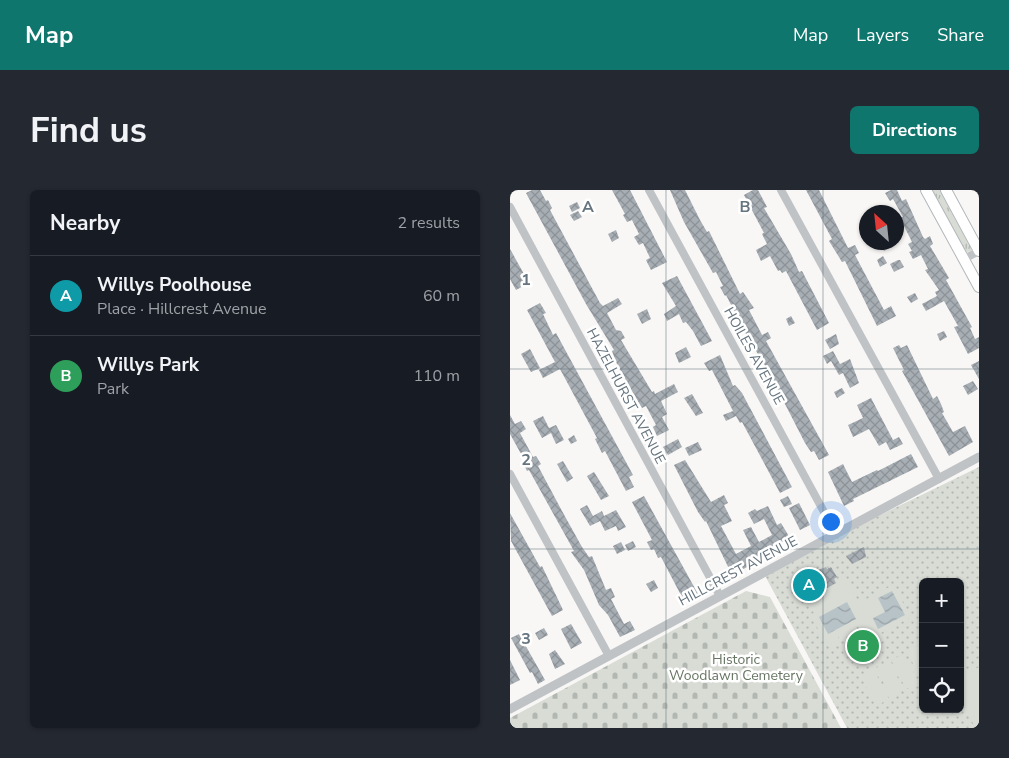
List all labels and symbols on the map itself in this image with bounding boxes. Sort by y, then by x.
text: A [582,196,594,218]
text: B [739,196,751,218]
north arrow [859,205,904,250]
text: 1 [521,269,531,291]
street label: HOILES AVENUE [719,304,789,408]
street label: HAZELHURST AVENUE [582,325,670,467]
text: 2 [521,449,531,471]
your location [818,509,844,535]
street label: HILLCREST AVENUE [675,532,801,610]
pin: A [793,566,825,604]
pin: B [847,627,879,665]
text: 3 [521,628,531,650]
park label: Historic Woodlawn Cemetery [669,650,804,685]

